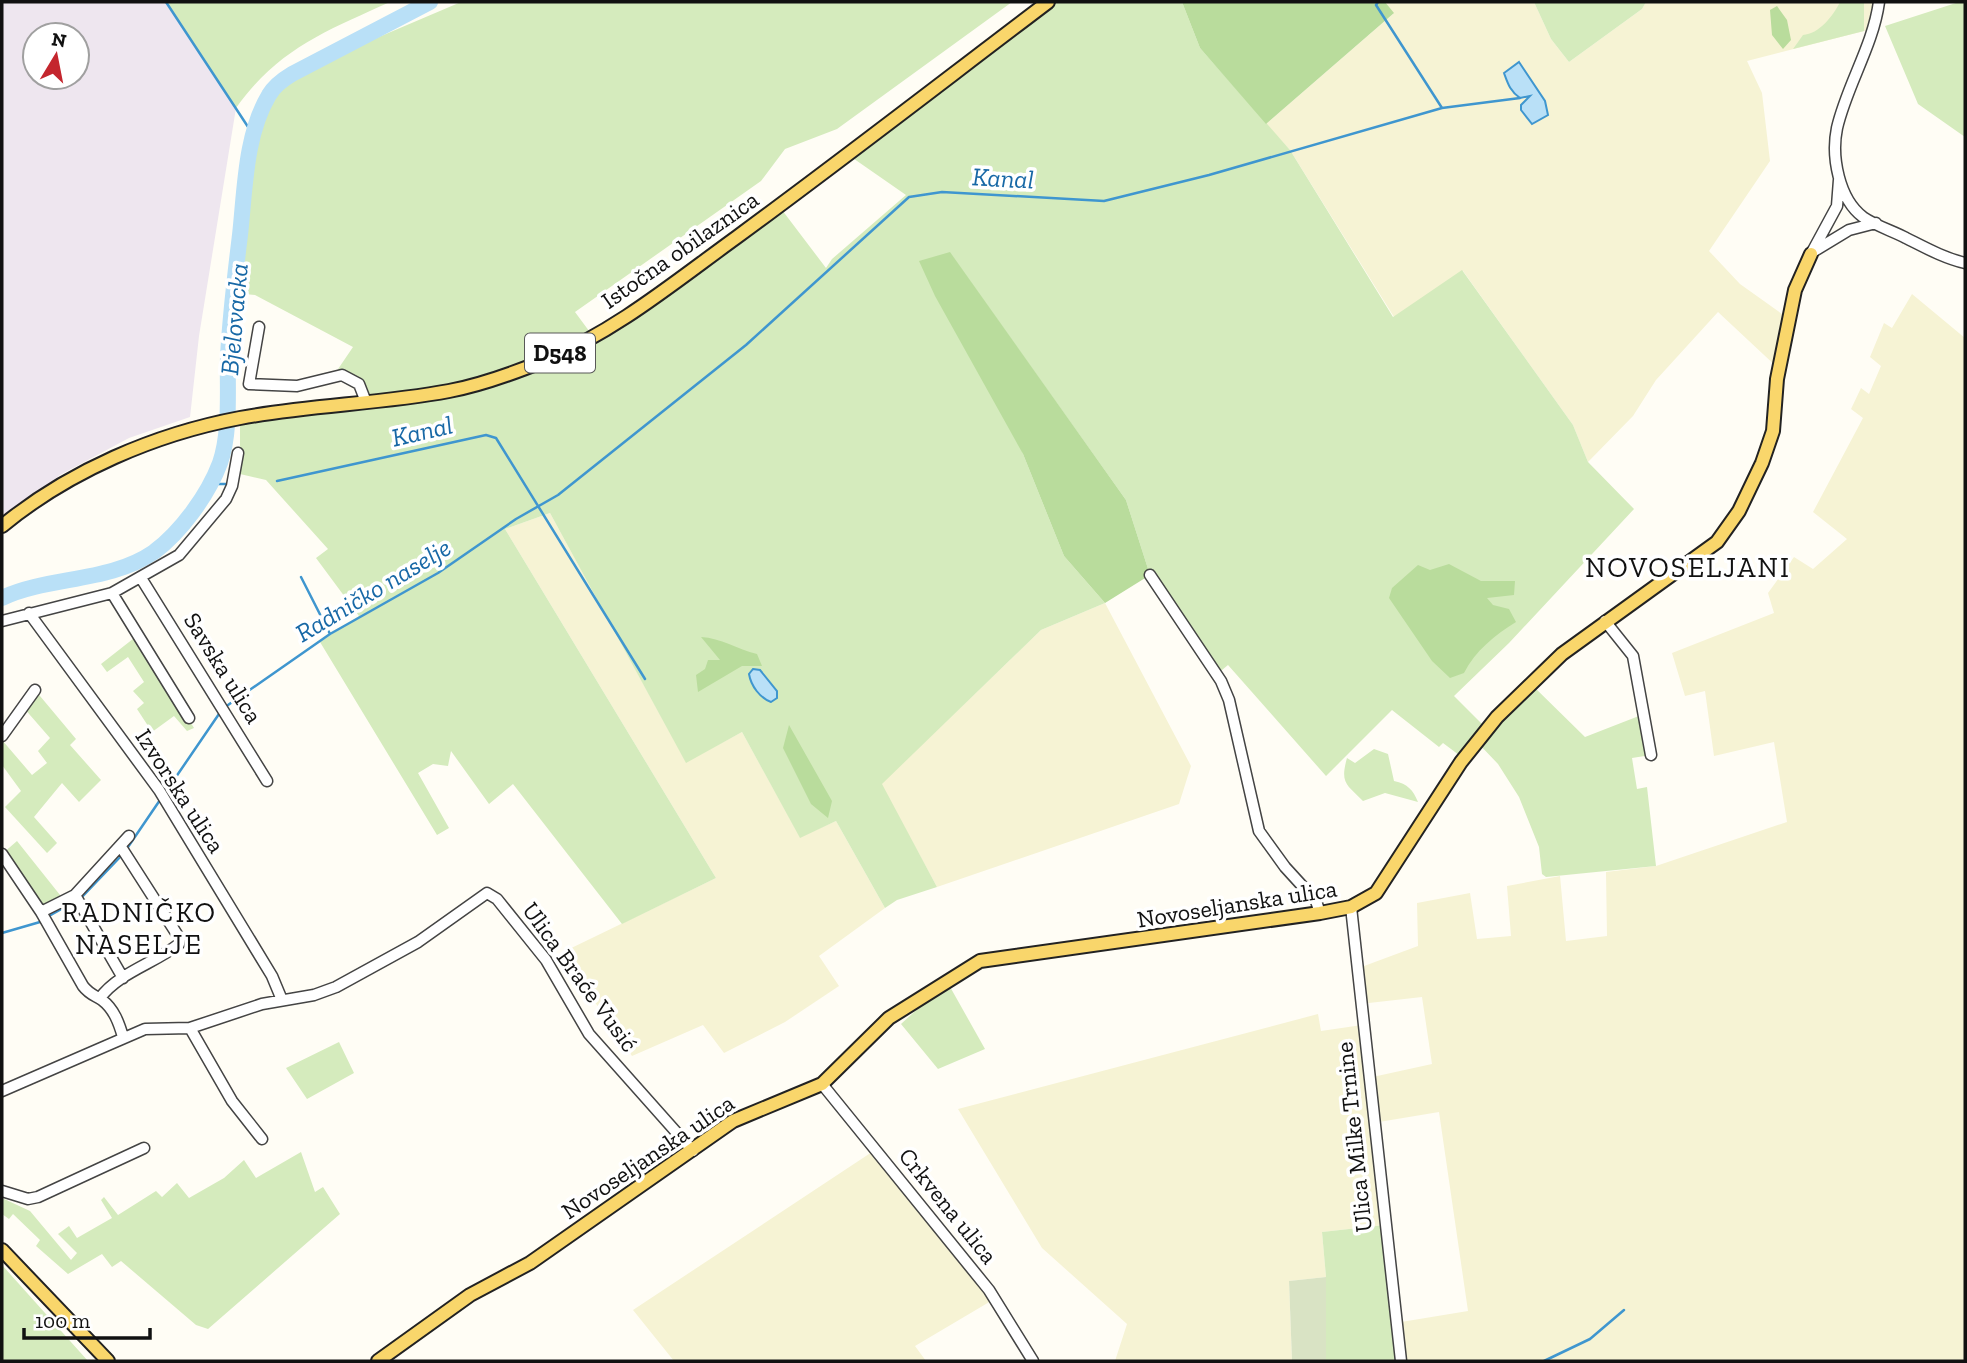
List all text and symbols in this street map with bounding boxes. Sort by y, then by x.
north arrow [21,21,91,91]
text: N [50,27,68,52]
water label: Kanal [971,160,1035,196]
street label: Istočna obilaznica [596,184,764,315]
water label: Bjelovacka [213,262,255,376]
road number: D548 [525,334,595,372]
water label: Kanal [388,408,456,454]
water label: Radničko naselje [289,531,457,649]
district label: NOVOSELJANI [1585,551,1791,584]
street label: Savska ulica [178,607,269,729]
street label: Izvorska ulica [130,723,231,859]
street label: Novoseljanska ulica [1135,873,1339,934]
district label: RADNIČKO NASELJE [61,896,217,961]
street label: Ulica Braće Vusić [516,896,644,1057]
street label: Ulica Milke Trnine [1329,1040,1378,1234]
street label: Novoseljanska ulica [556,1088,740,1225]
street label: Crkvena ulica [893,1142,1004,1270]
scale bar [24,1296,150,1340]
text: 100 m [35,1308,90,1333]

